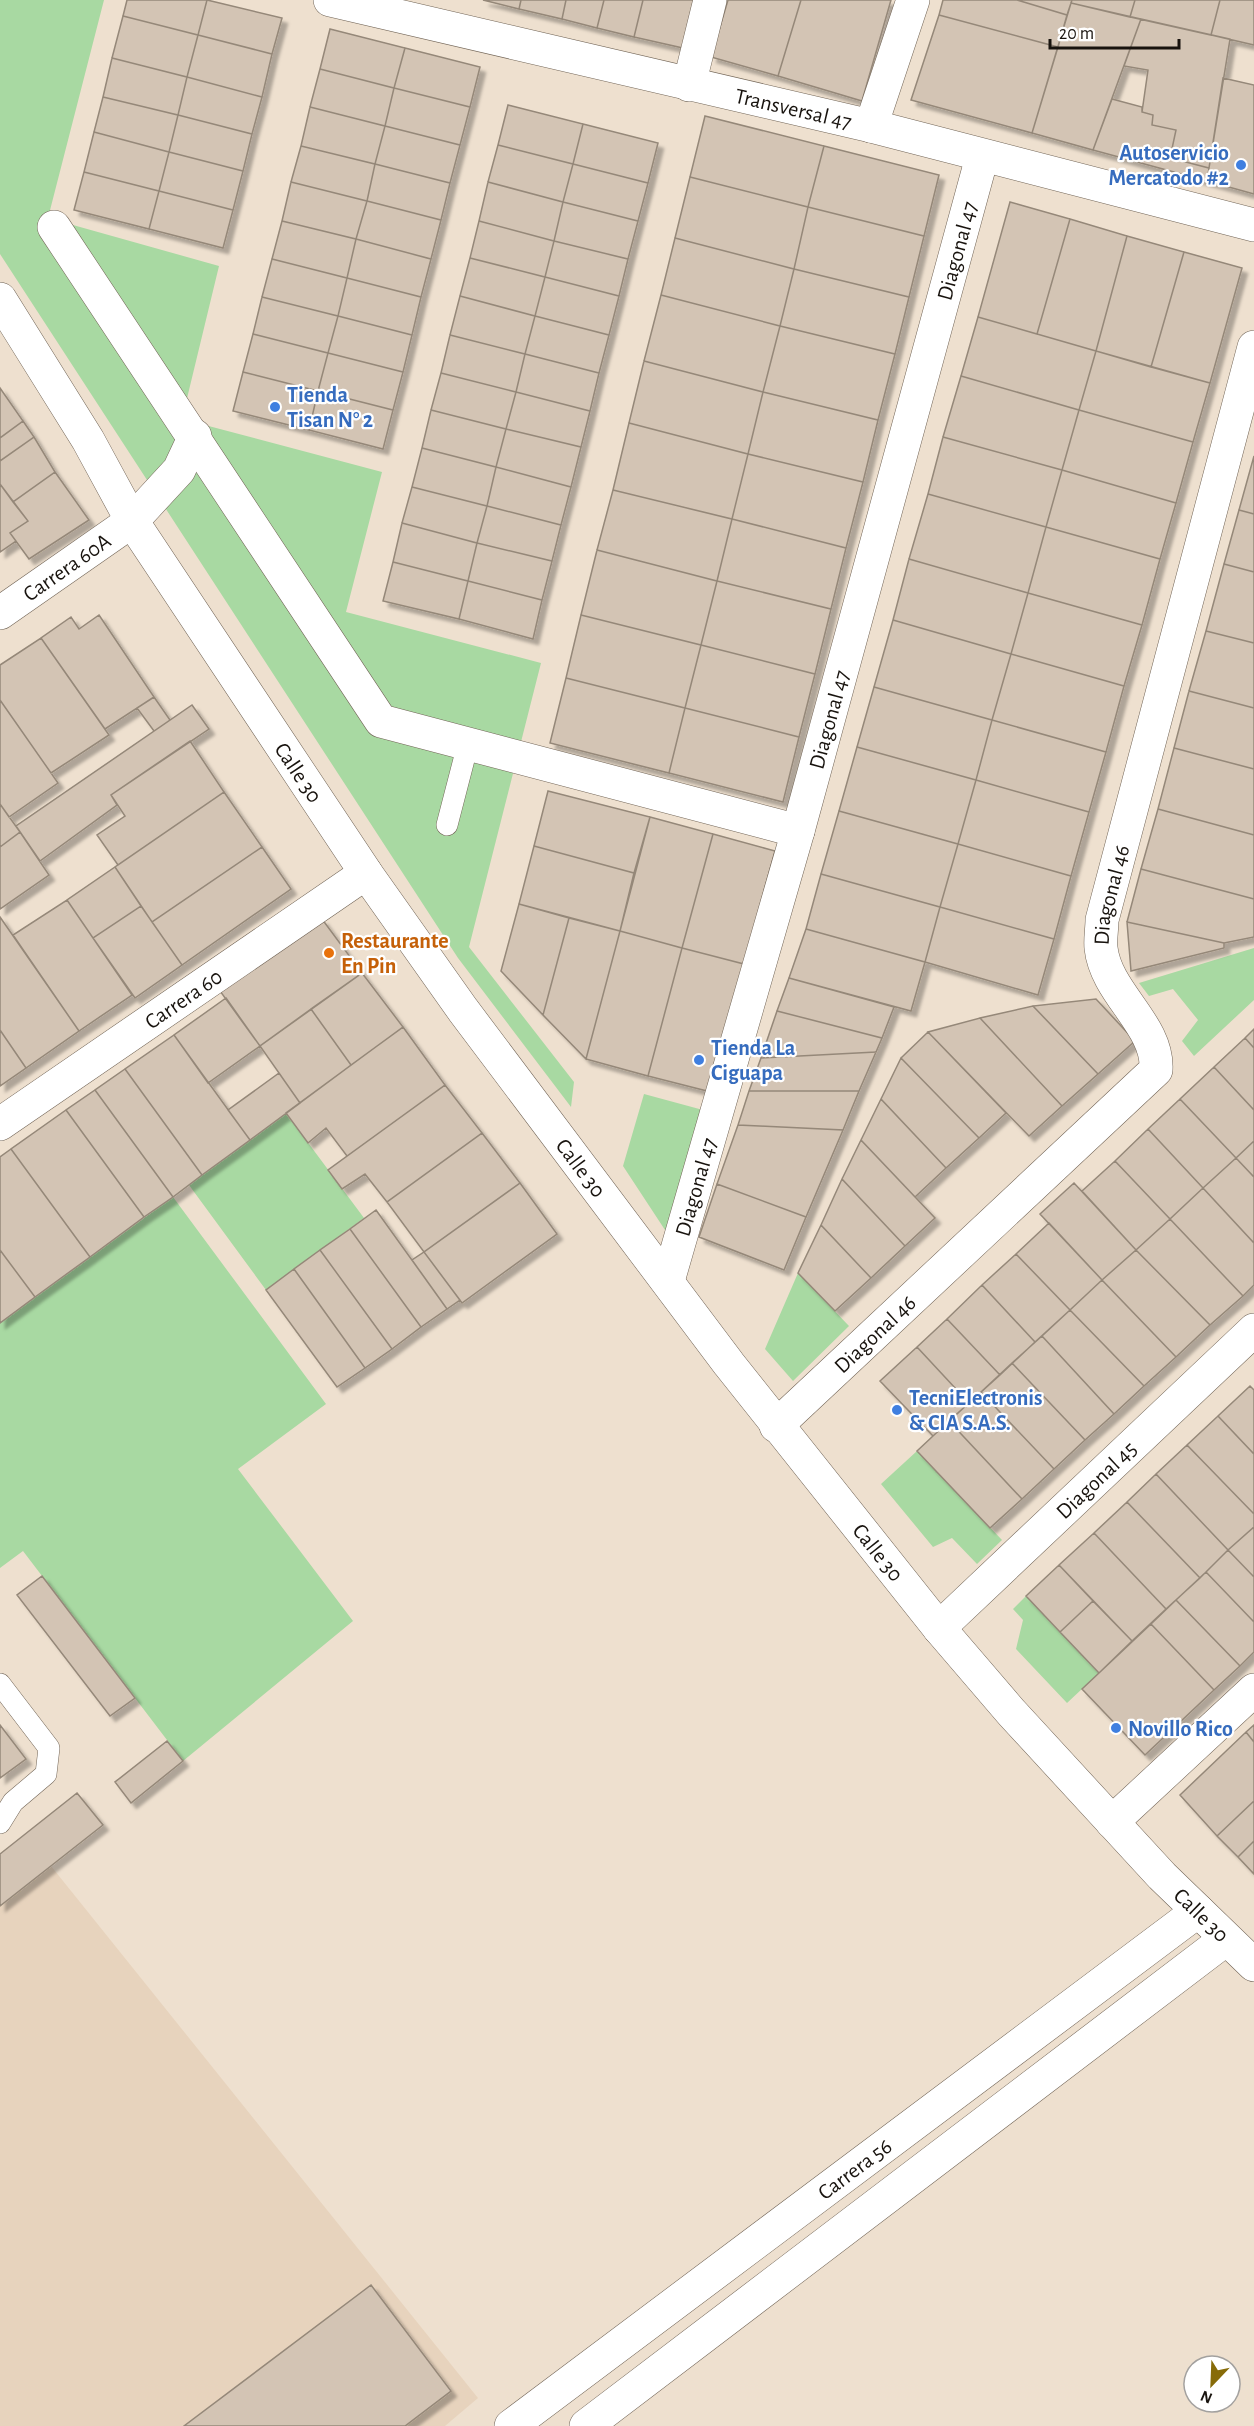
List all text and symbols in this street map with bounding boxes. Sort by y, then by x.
scale bar [1050,12,1179,50]
text: 20 m [1059,25,1094,43]
street label: Transversal 47 [733,85,854,133]
place label: Autoservicio Mercatodo #2 [1109,142,1229,189]
marker: Autoservicio Mercatodo #2 [1234,158,1248,172]
street label: Diagonal 47 [933,199,981,303]
place label: Tienda Tisan N° 2 [287,384,373,431]
marker: Tienda Tisan N° 2 [268,400,282,414]
street label: Carrera 60A [19,529,115,605]
street label: Diagonal 47 [805,668,853,772]
street label: Calle 30 [270,739,326,807]
street label: Diagonal 46 [1090,843,1133,946]
place label: Restaurante En Pin [341,930,449,977]
marker: Restaurante En Pin [322,946,336,960]
street label: Carrera 60 [141,965,226,1033]
place label: Tienda La Ciguapa [711,1037,796,1084]
marker: Tienda La Ciguapa [692,1053,706,1067]
street label: Calle 30 [552,1135,610,1202]
street label: Diagonal 47 [672,1135,721,1239]
street label: Diagonal 46 [830,1291,920,1378]
place label: TecniElectronis & CIA S.A.S. [909,1387,1043,1434]
marker: TecniElectronis & CIA S.A.S. [890,1403,904,1417]
street label: Diagonal 45 [1052,1437,1141,1523]
street label: Calle 30 [848,1520,907,1586]
place label: Novillo Rico [1128,1718,1233,1740]
marker: Novillo Rico [1109,1721,1123,1735]
street label: Calle 30 [1169,1884,1233,1946]
street label: Carrera 56 [814,2135,896,2204]
north arrow [1182,2354,1242,2414]
text: N [1198,2387,1215,2406]

